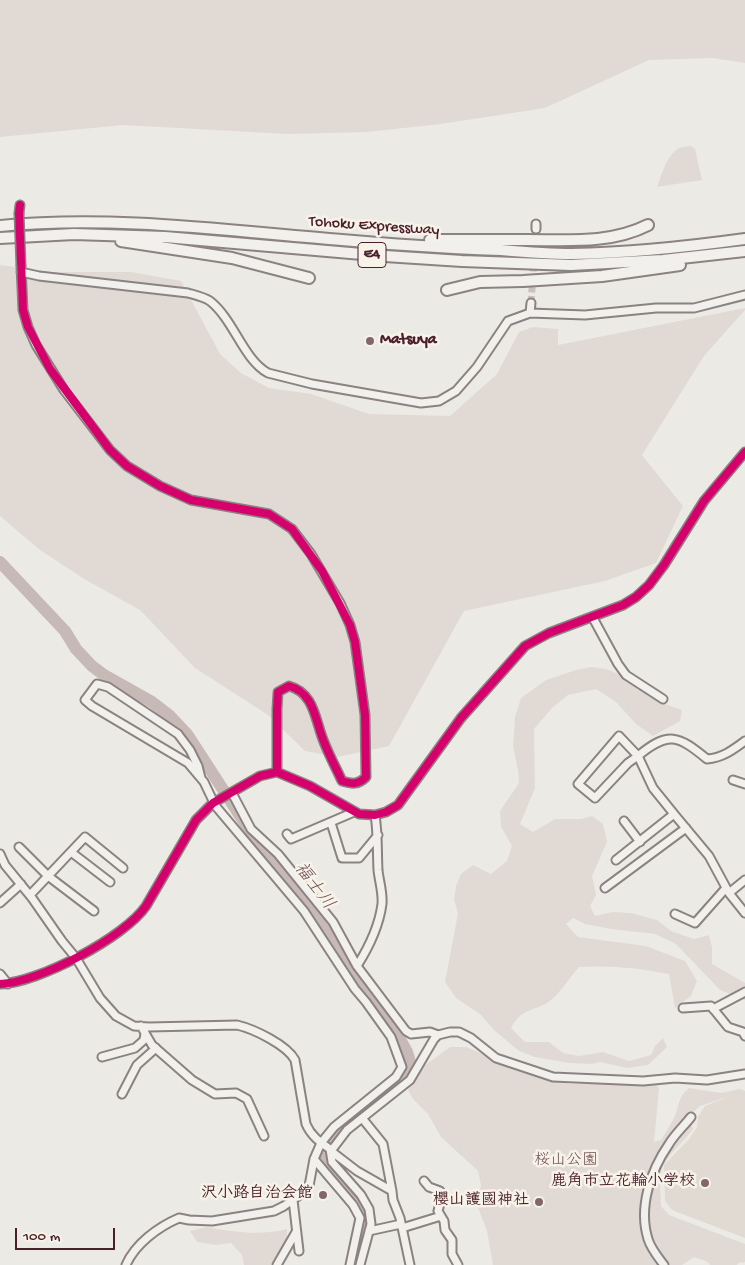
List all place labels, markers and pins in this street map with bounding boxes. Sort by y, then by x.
place label: Matsuya [380,331,437,351]
marker: Matsuya [364,335,376,347]
place label: 鹿角市立花輪小学校 [551,1173,695,1193]
marker: 鹿角市立花輪小学校 [699,1177,711,1189]
place label: 沢小路自治会館 [201,1185,313,1205]
marker: 沢小路自治会館 [317,1189,329,1201]
place label: 櫻山護國神社 [433,1192,529,1212]
marker: 櫻山護國神社 [533,1196,545,1208]

